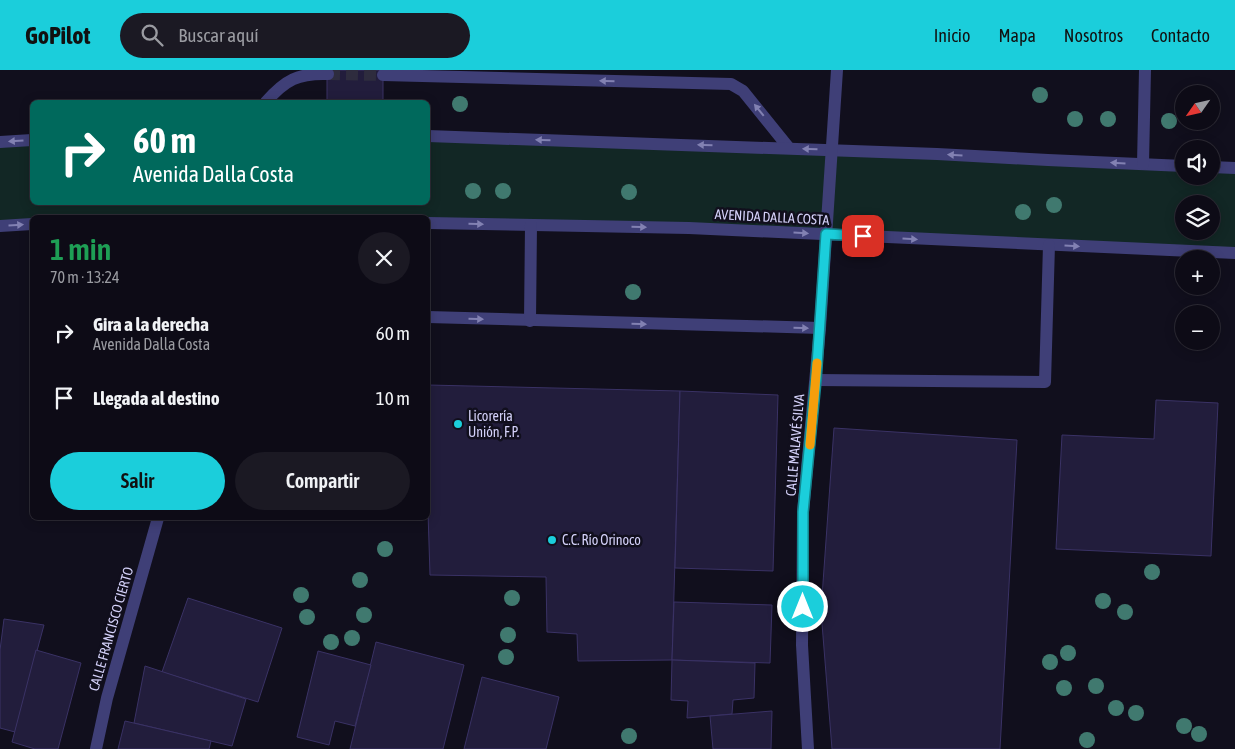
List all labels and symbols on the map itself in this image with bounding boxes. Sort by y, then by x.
one-way arrow [599,76,615,84]
north arrow [1175,85,1220,130]
one-way arrow [753,104,764,117]
one-way arrow [535,135,551,143]
one-way arrow [8,137,24,145]
one-way arrow [697,141,713,149]
one-way arrow [802,145,818,153]
one-way arrow [947,150,963,158]
one-way arrow [1109,158,1125,166]
street label: AVENIDA DALLA COSTA [714,206,830,228]
pin [842,215,884,257]
one-way arrow [468,220,484,228]
one-way arrow [9,221,25,229]
one-way arrow [631,223,647,231]
one-way arrow [793,230,809,238]
one-way arrow [902,235,918,243]
one-way arrow [1064,243,1080,251]
one-way arrow [468,315,484,323]
one-way arrow [631,320,647,328]
one-way arrow [793,324,809,332]
street label: CALLE MALAVÉ SILVA [783,393,807,497]
place label: Licorería Unión, F.P. [468,408,519,440]
marker: Licorería Unión, F.P. [452,418,464,430]
place label: C.C. Río Orinoco [562,532,641,548]
marker: C.C. Río Orinoco [546,534,558,546]
street label: CALLE FRANCISCO CIERTO [86,565,136,693]
position arrow [776,580,828,632]

